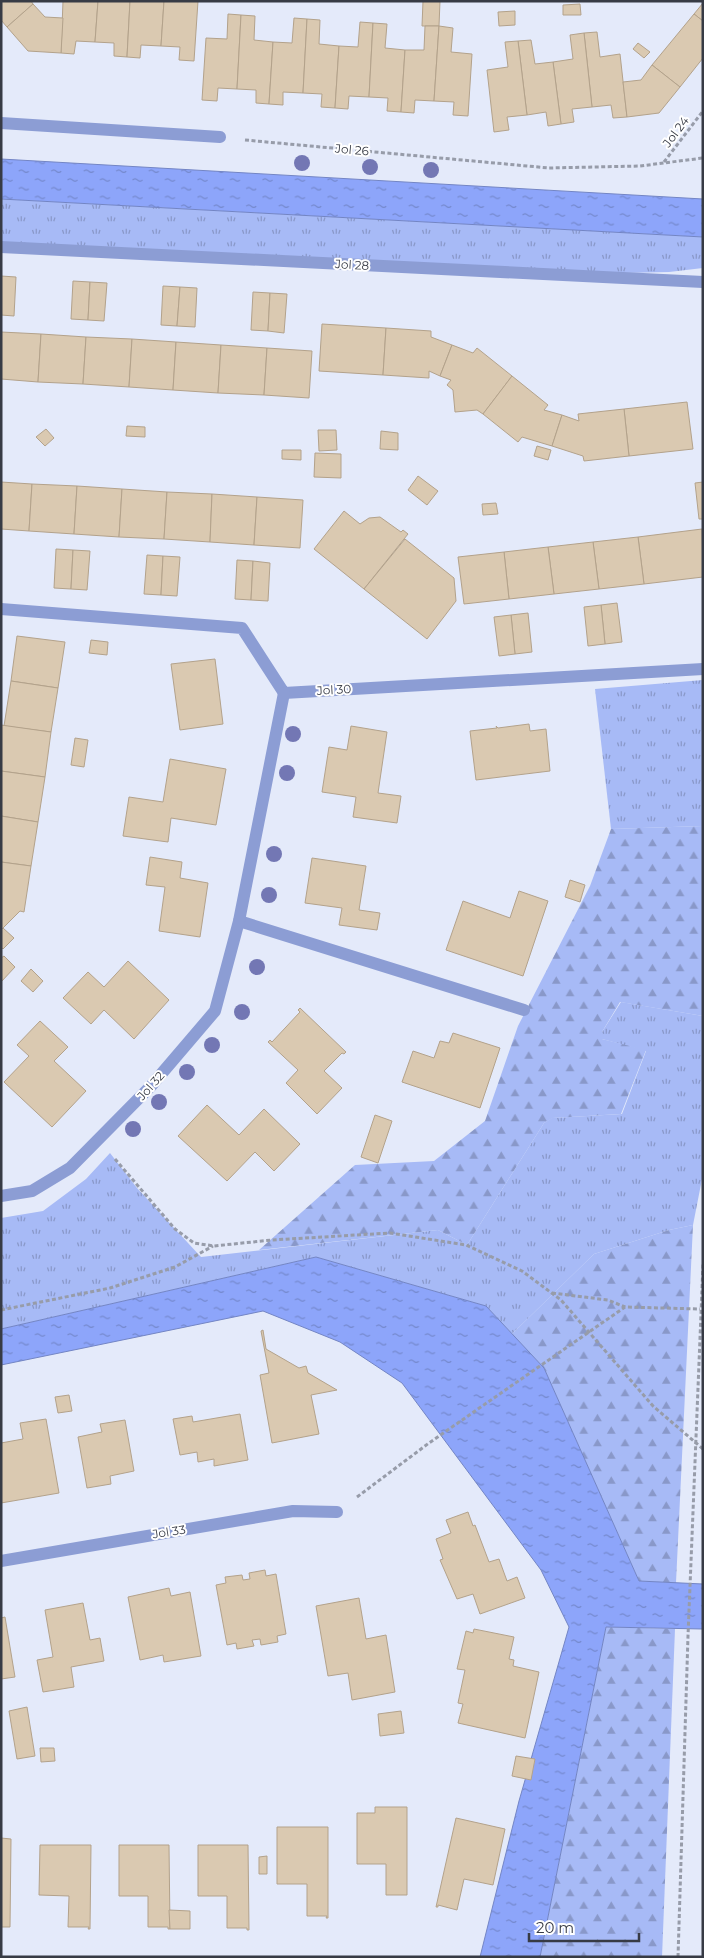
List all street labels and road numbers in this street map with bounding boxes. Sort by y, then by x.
street label: Jol 24 [659,113,692,151]
street label: Jol 26 [333,140,370,158]
street label: Jol 28 [333,256,370,273]
street label: Jol 30 [315,681,352,698]
street label: Jol 32 [133,1068,168,1104]
street label: Jol 33 [150,1521,187,1542]

